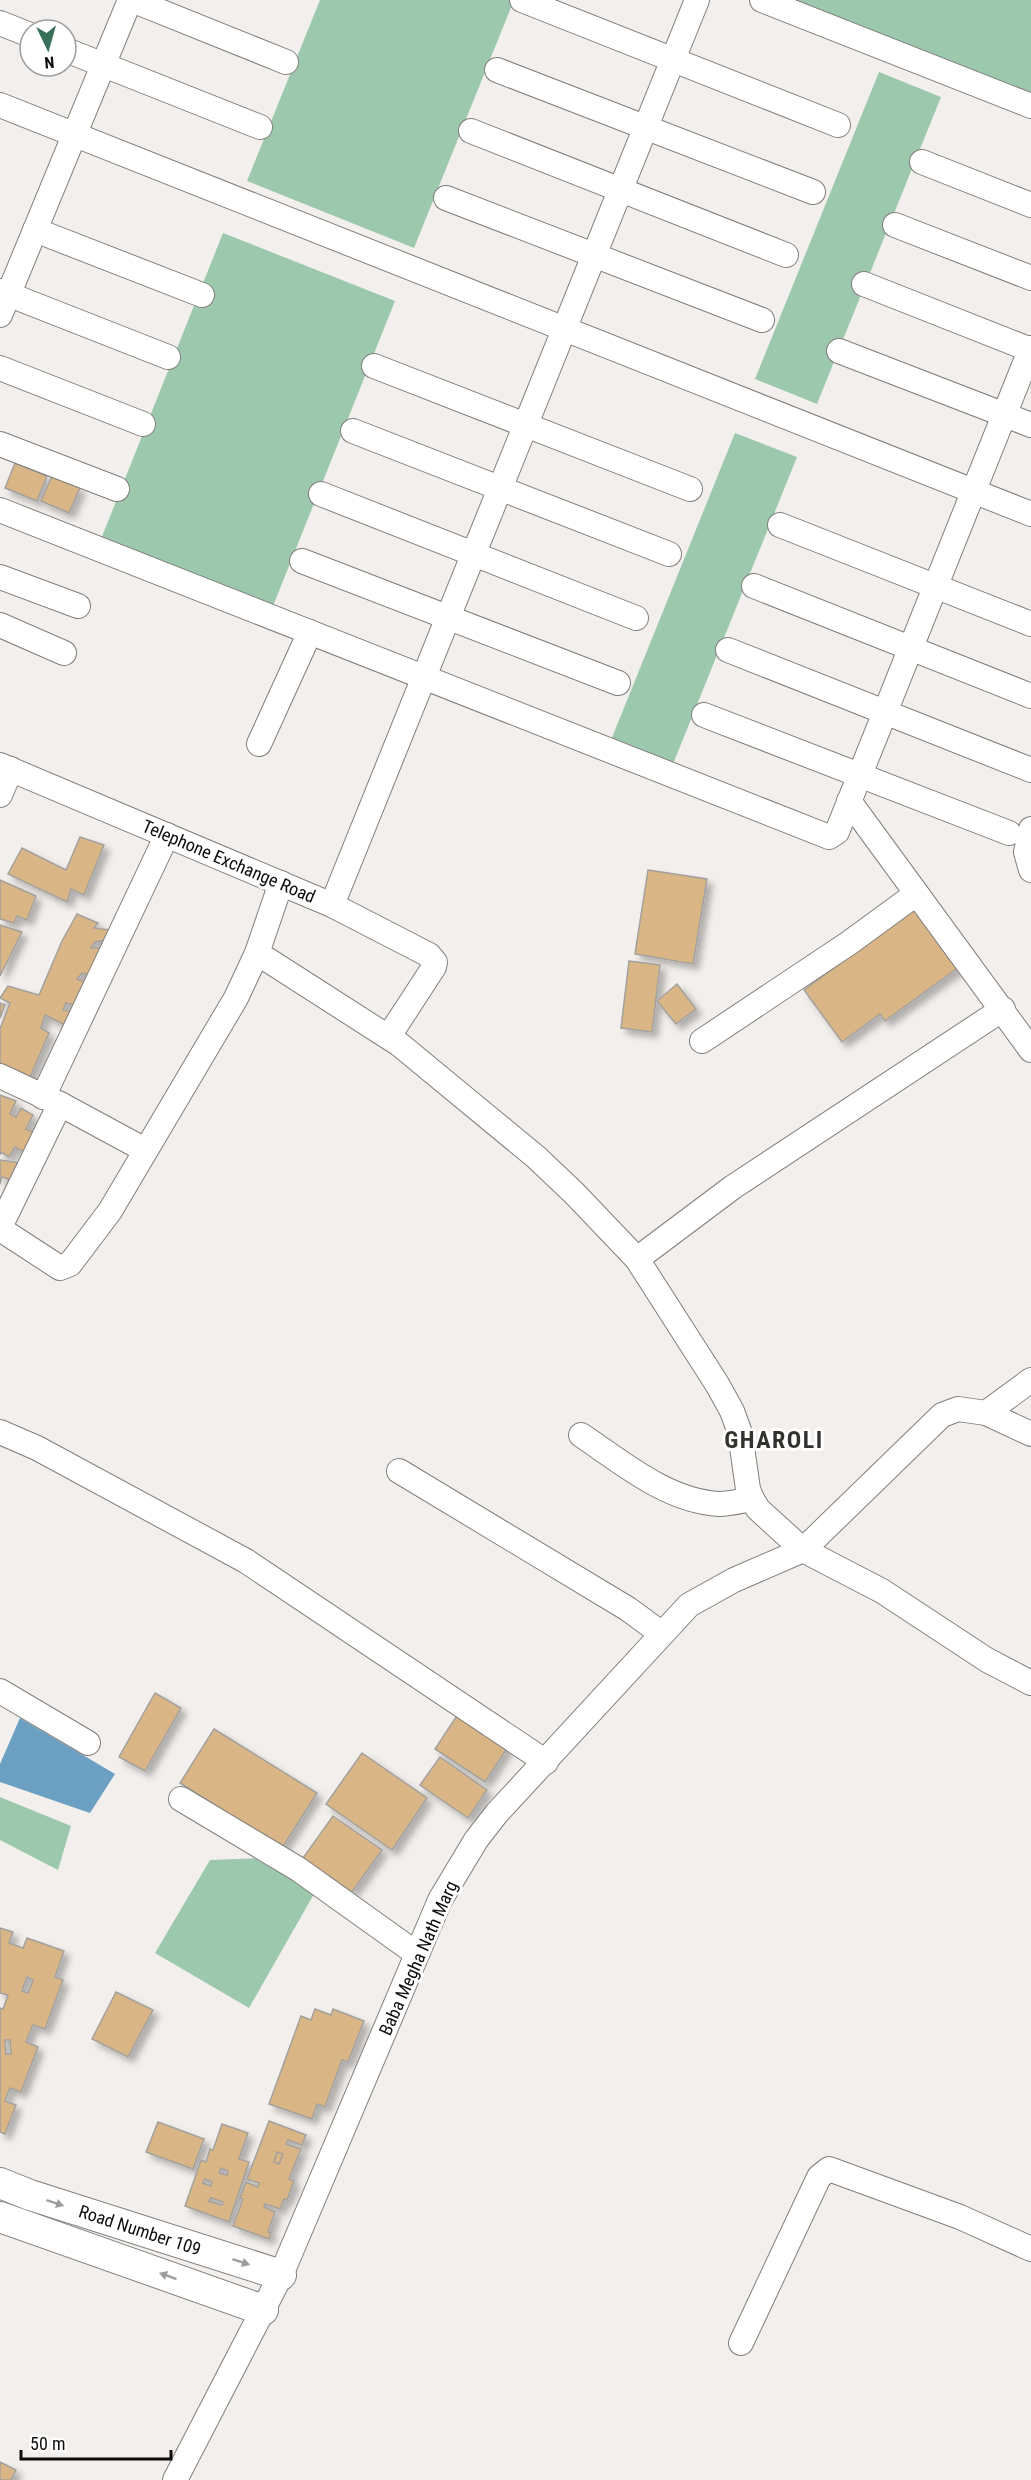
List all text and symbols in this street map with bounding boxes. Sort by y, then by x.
north arrow [18,18,78,78]
text: N [44,53,55,72]
street label: Telephone Exchange Road [139,815,319,907]
district label: GHAROLI [724,1426,824,1454]
street label: Baba Megha Nath Marg [374,1878,462,2038]
one-way arrow [46,2199,64,2208]
street label: Road Number 109 [76,2200,204,2260]
one-way arrow [232,2258,250,2267]
one-way arrow [159,2271,177,2281]
scale bar [21,2423,171,2461]
text: 50 m [30,2433,65,2454]

